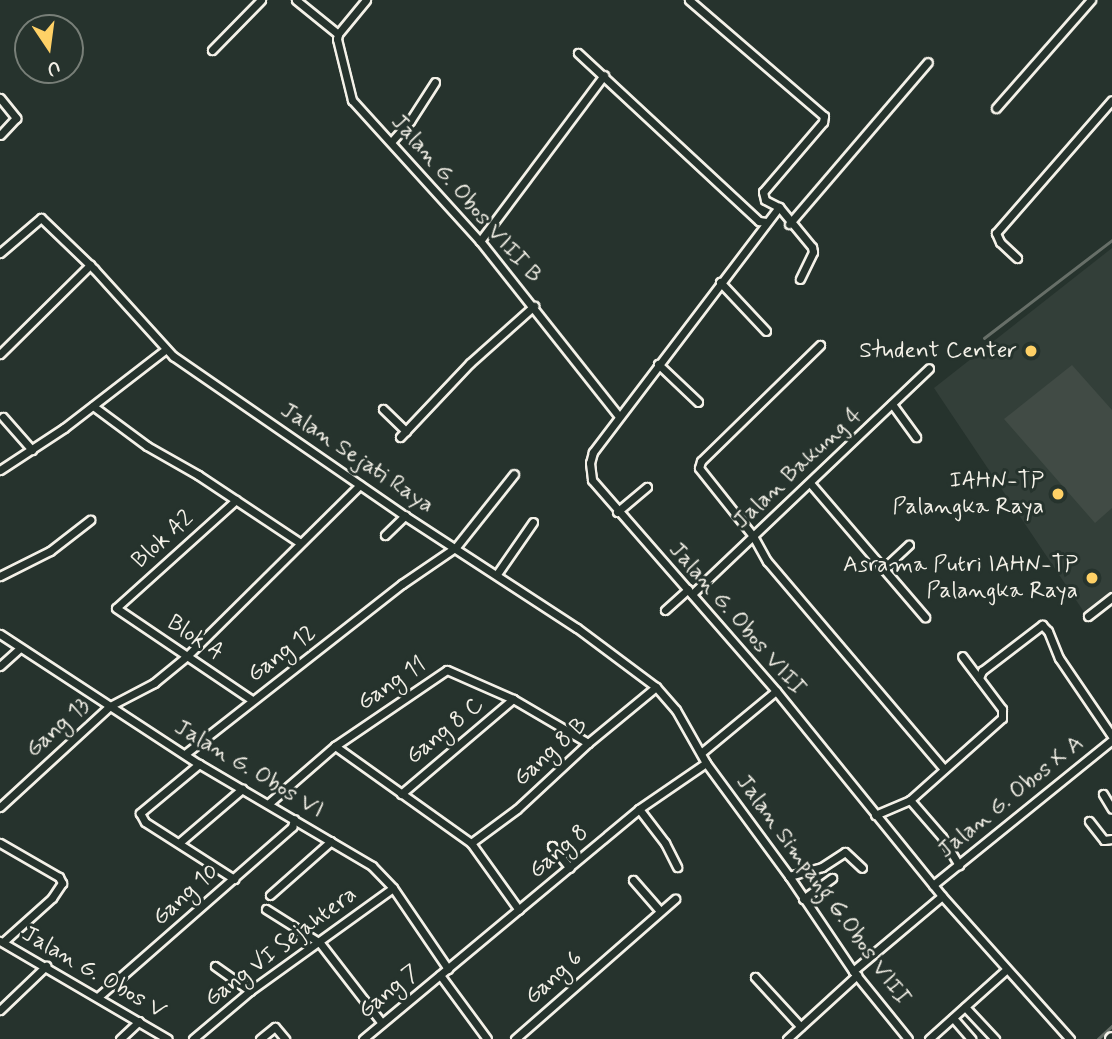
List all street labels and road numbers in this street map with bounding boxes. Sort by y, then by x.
street label: Jalan G. Obos VIII B [386,110,546,288]
street label: Jalan Sejati Raya [275,397,439,519]
street label: Jalan Bakung 4 [730,403,866,533]
street label: Blok A2 [126,505,200,575]
street label: Jalan G. Obos VIII [664,538,810,700]
street label: Blok A [161,609,229,667]
street label: Gang 12 [242,619,322,689]
street label: Gang 11 [353,651,431,717]
street label: Gang 8 C [401,691,489,771]
street label: Gang 13 [20,692,96,764]
street label: Gang 8 B [508,712,594,792]
street label: Jalan G. Obos VI [168,713,330,825]
street label: Jalan G. Obos X A [932,729,1090,865]
street label: Jalan Simpang G.Obos VIII [732,771,914,1009]
street label: Gang 8 [524,819,594,885]
street label: Gang 10 [147,858,225,932]
street label: Gang VI Sejahtera [197,879,365,1015]
street label: Jalan G. Obos V [18,921,170,1025]
street label: Gang 6 [519,945,589,1011]
street label: Gang 7 [353,959,425,1025]

